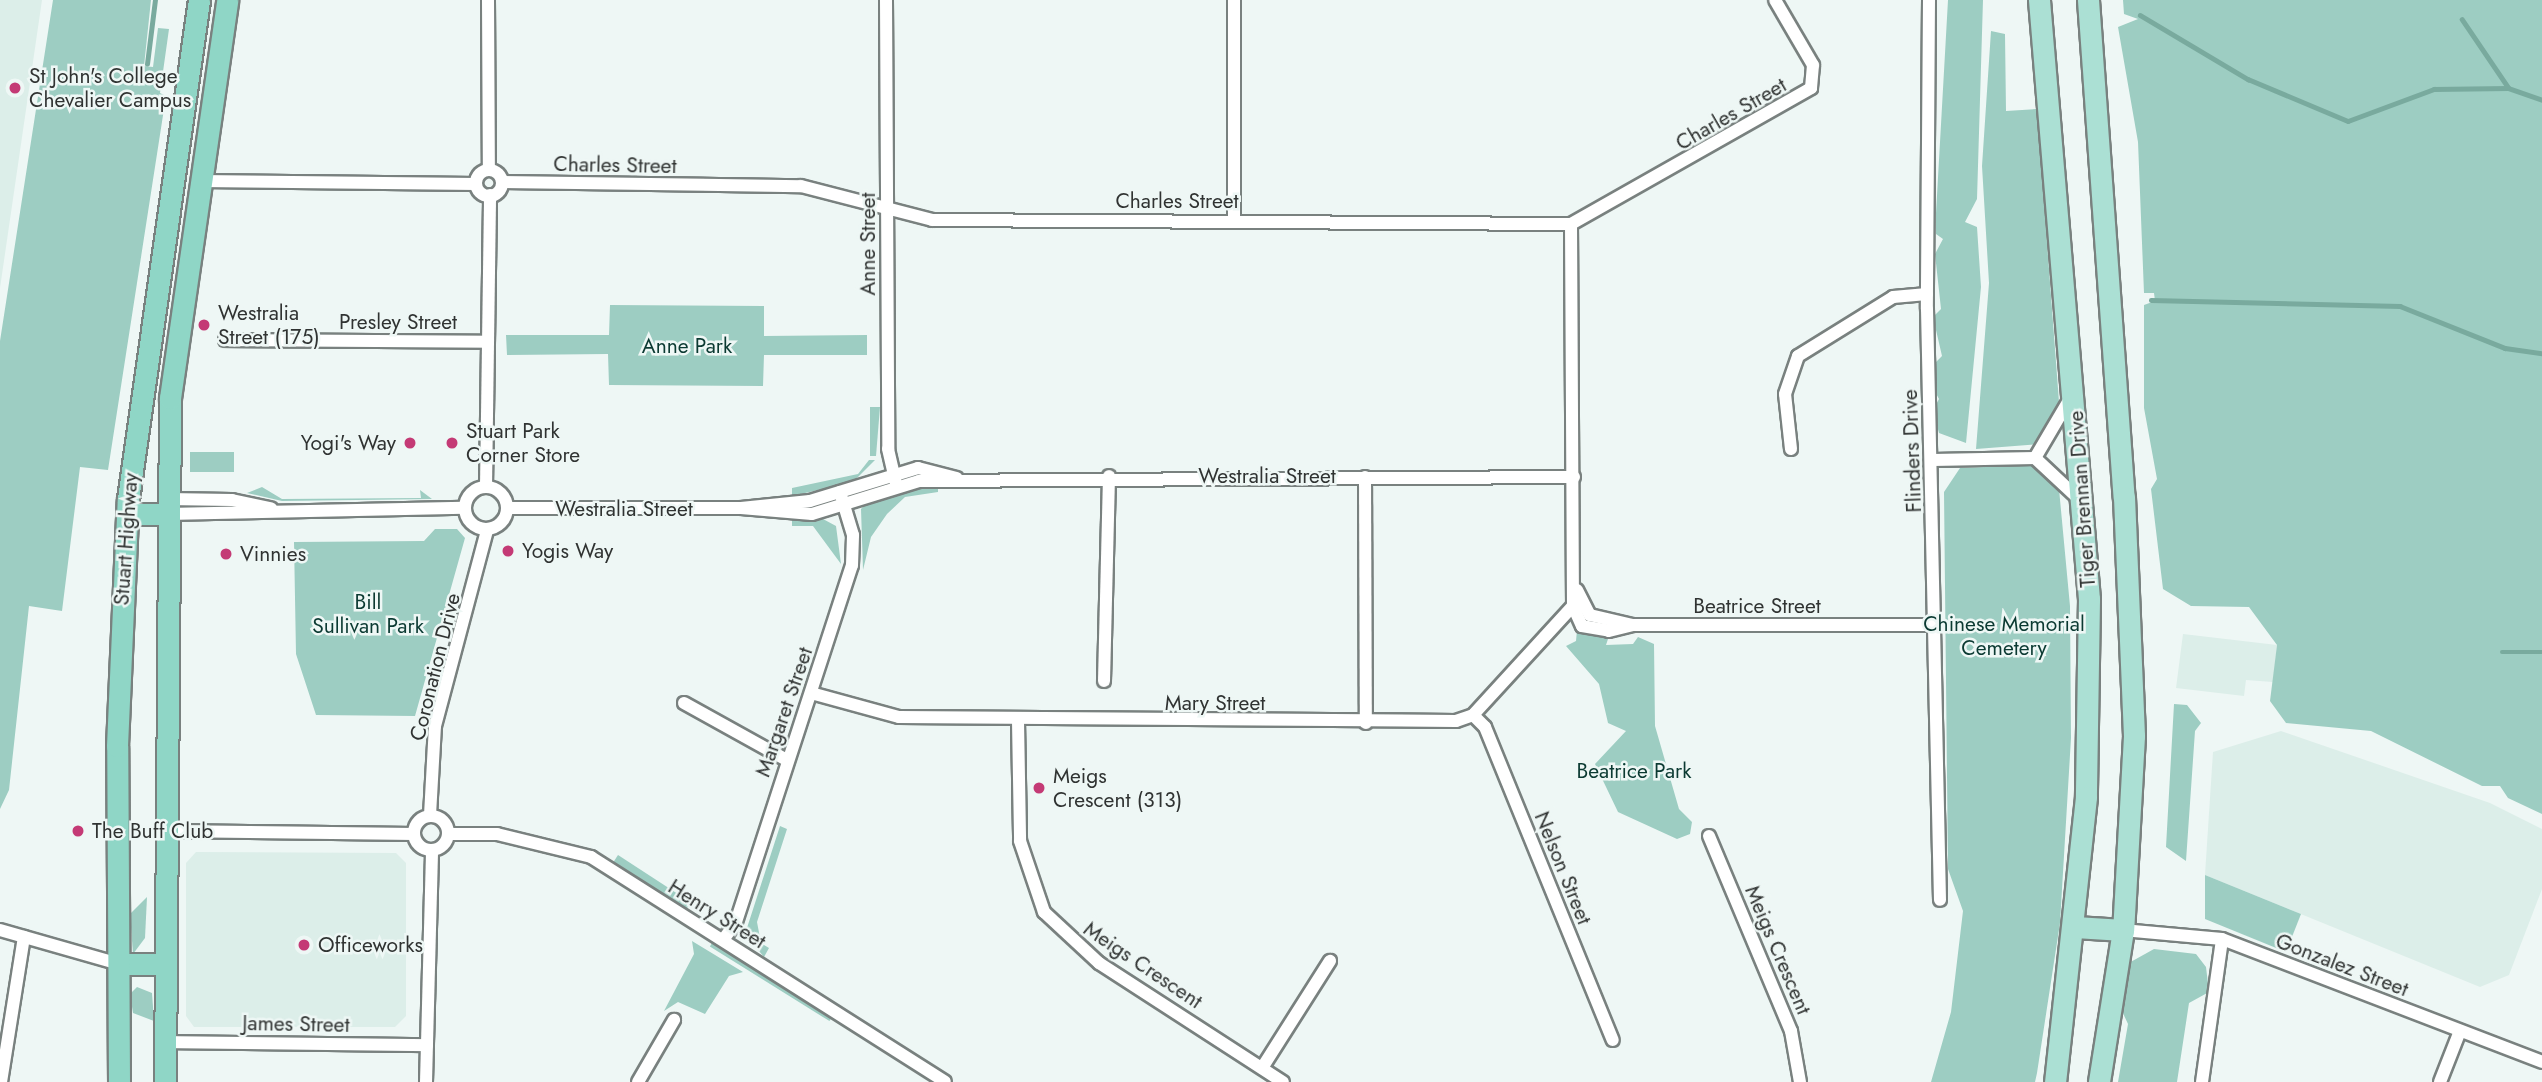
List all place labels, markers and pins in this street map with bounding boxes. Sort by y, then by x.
place label: St John's College Chevalier Campus [29,63,191,113]
marker: St John's College Chevalier Campus [7,80,23,96]
place label: Westralia Street (175) [218,300,320,350]
marker: Westralia Street (175) [196,317,212,333]
place label: Stuart Park Corner Store [466,418,580,468]
place label: Yogi's Way [301,430,396,456]
marker: Yogi's Way [402,435,418,451]
marker: Stuart Park Corner Store [444,435,460,451]
place label: Yogis Way [522,538,613,564]
place label: Vinnies [240,541,306,567]
marker: Yogis Way [500,543,516,559]
marker: Vinnies [218,546,234,562]
place label: Meigs Crescent (313) [1053,763,1182,813]
marker: Meigs Crescent (313) [1031,780,1047,796]
place label: The Buff Club [92,818,213,844]
marker: The Buff Club [70,823,86,839]
place label: Officeworks [318,932,423,958]
marker: Officeworks [296,937,312,953]

